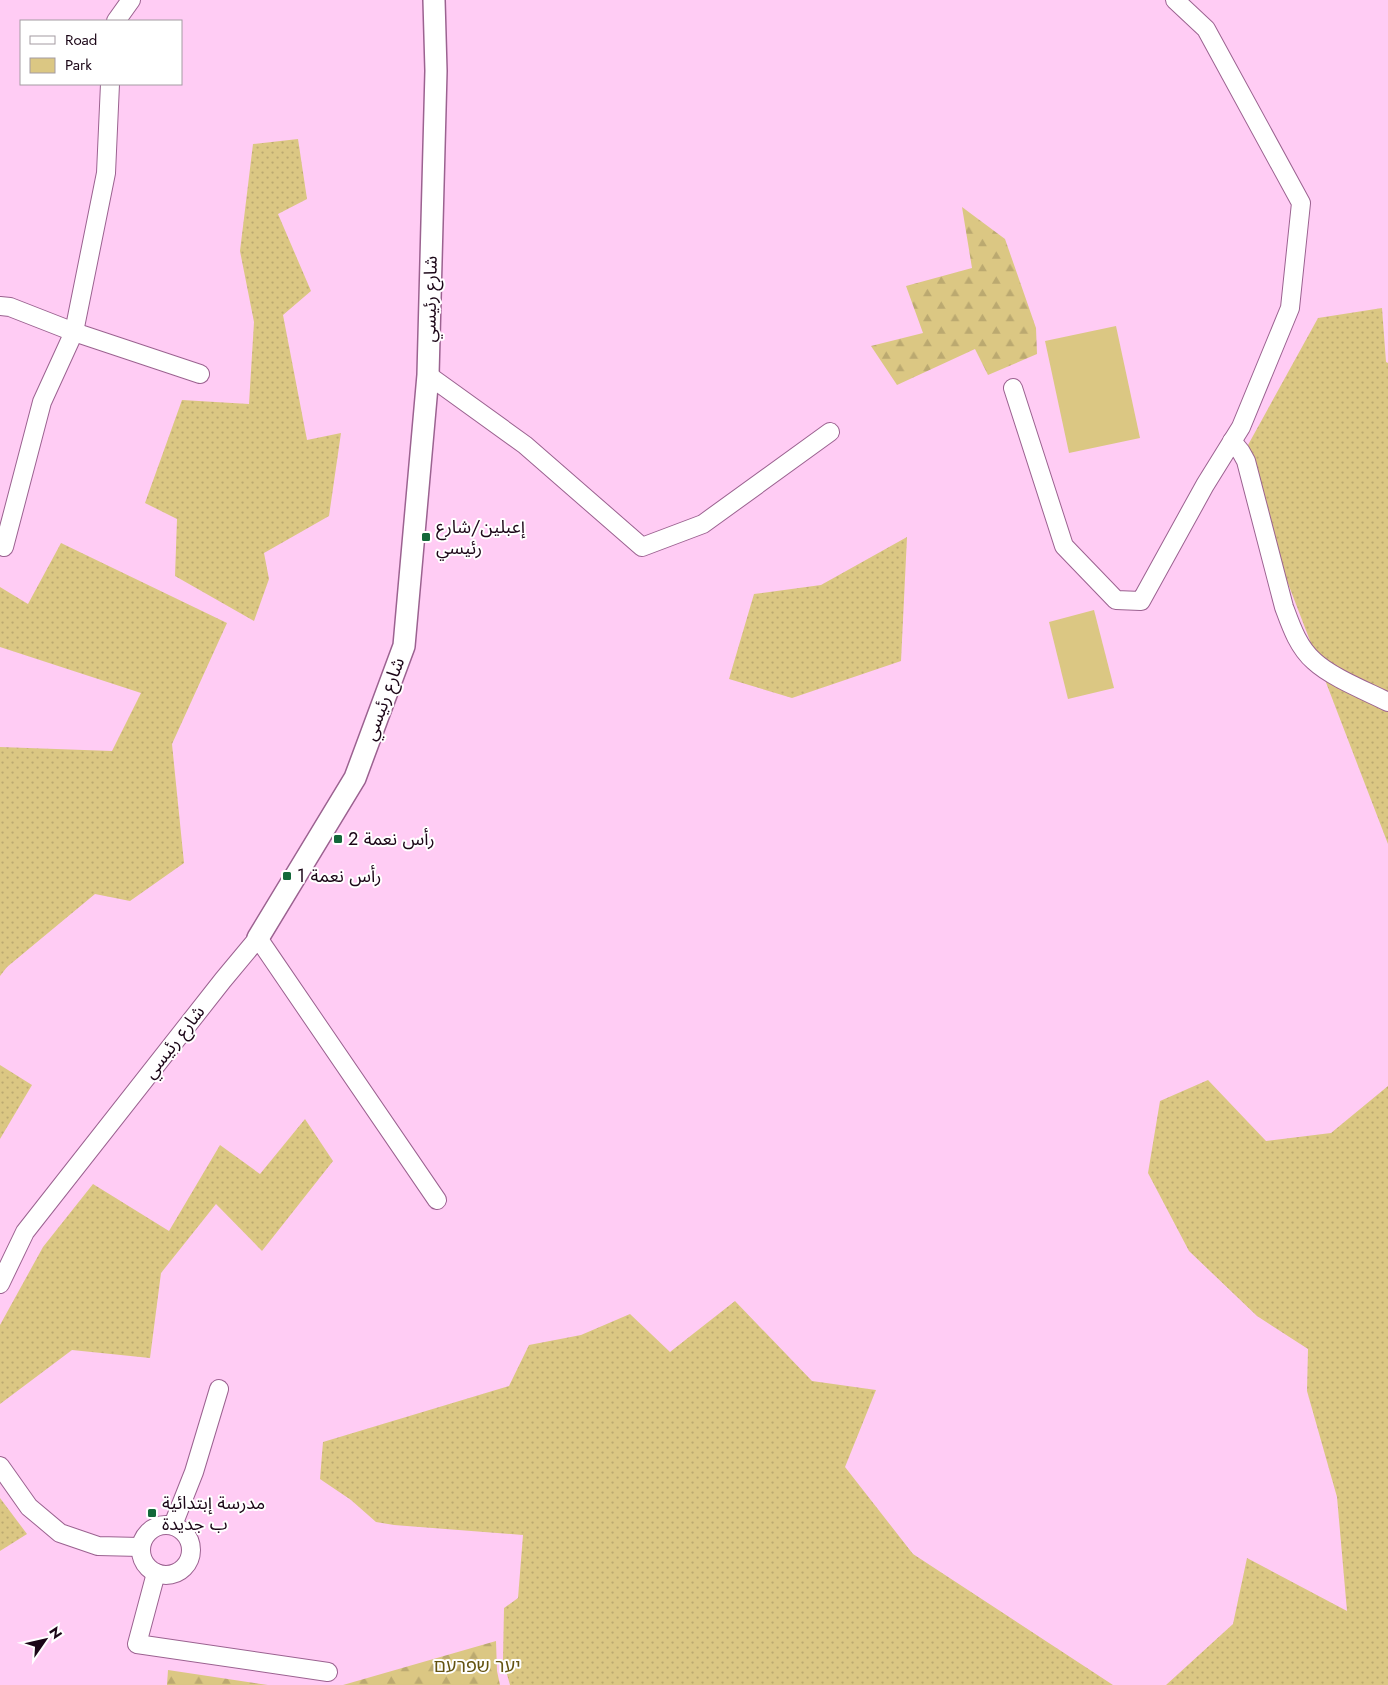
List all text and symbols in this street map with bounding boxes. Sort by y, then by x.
legend [20,20,182,85]
text: Road [65,29,97,51]
text: Park [65,54,92,76]
street label: شارع رئيسي [416,255,445,343]
place label: إعبلين/شارع رئيسي [436,514,525,561]
marker: إعبلين/شارع رئيسي [420,531,432,543]
street label: شارع رئيسي [357,654,412,745]
place label: رأس نعمة 2 [348,826,435,852]
marker: رأس نعمة 2 [332,833,344,845]
place label: رأس نعمة 1 [297,863,381,889]
marker: رأس نعمة 1 [281,870,293,882]
street label: شارع رئيسي [137,1000,212,1085]
place label: مدرسة إبتدائية ب جديدة [162,1490,265,1537]
marker: مدرسة إبتدائية ب جديدة [146,1507,158,1519]
north arrow [20,1615,70,1665]
text: N [44,1623,67,1643]
park label: יער שפרעם [433,1653,521,1679]

